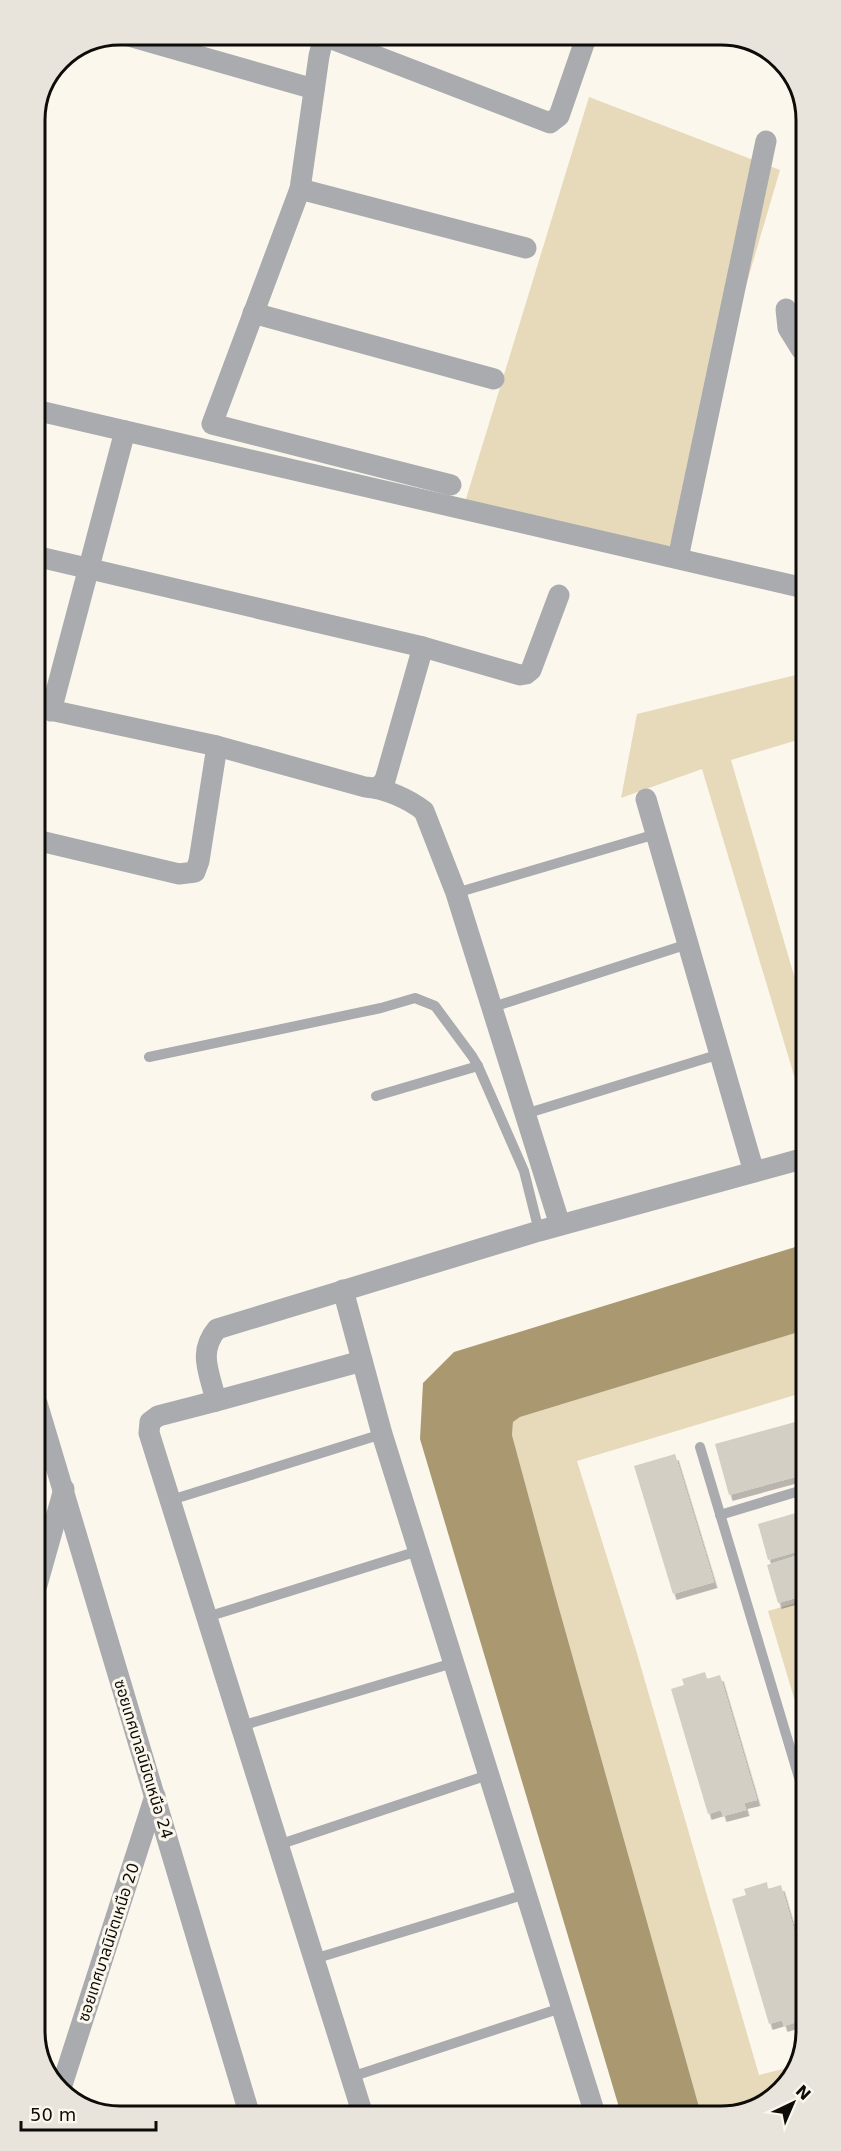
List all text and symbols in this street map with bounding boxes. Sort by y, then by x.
street label: ซอยเทศบาลนิมิตเหนือ 24 [110,1677,177,1841]
street label: ซอยเทศบาลนิมิตเหนือ 20 [74,1860,143,2024]
north arrow [763,2073,823,2133]
text: N [792,2081,814,2104]
scale bar [21,2094,156,2132]
text: 50 m [30,2104,76,2125]

